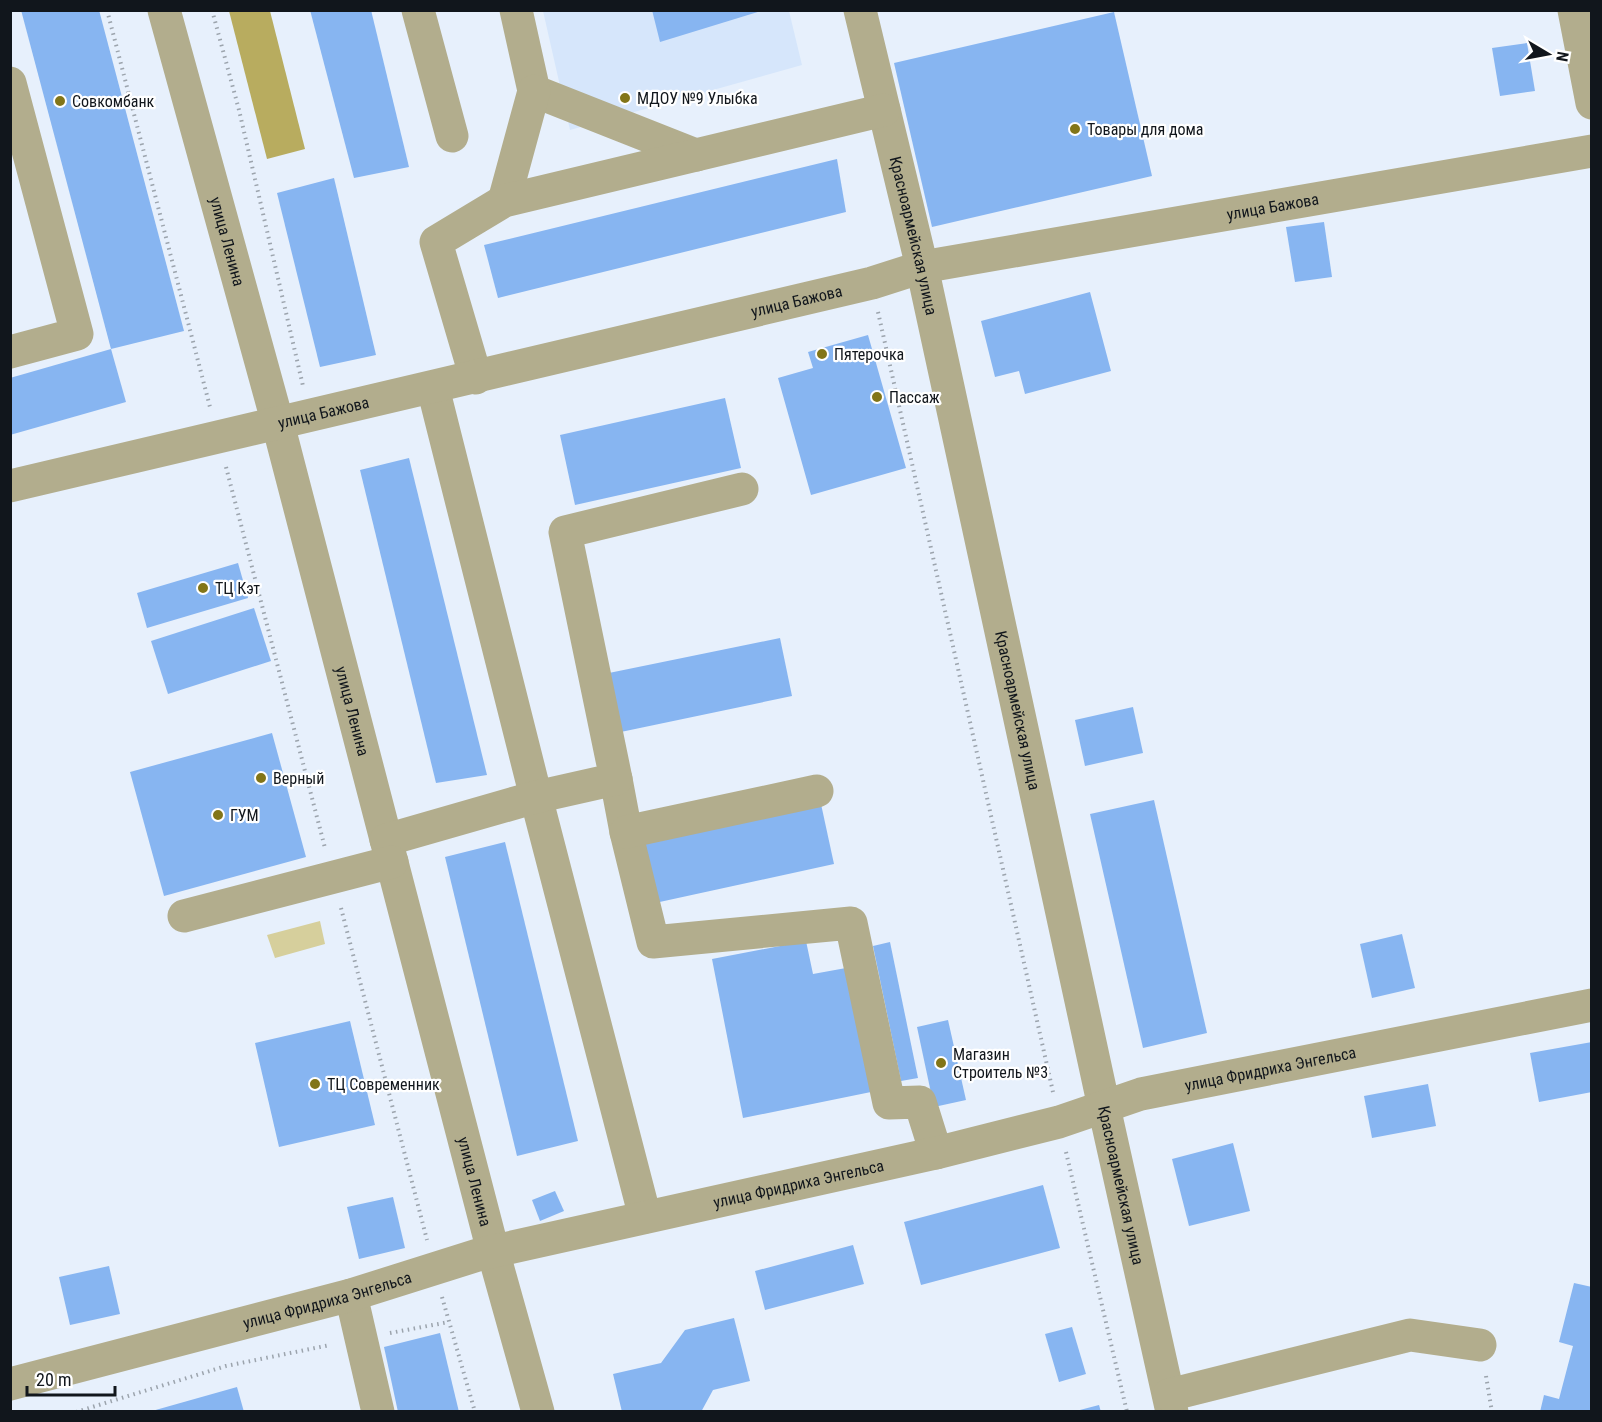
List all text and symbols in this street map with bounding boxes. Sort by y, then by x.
north arrow [1518,24,1578,84]
text: N [1552,50,1572,63]
place label: МДОУ №9 Улыбка [637,89,758,108]
marker: МДОУ №9 Улыбка [618,91,632,105]
place label: Совкомбанк [72,92,155,111]
marker: Совкомбанк [53,94,67,108]
place label: Товары для дома [1087,120,1204,139]
marker: Товары для дома [1068,122,1082,136]
street label: Красноармейская улица [886,154,942,317]
street label: улица Бажова [1225,189,1320,224]
street label: улица Ленина [206,195,249,288]
street label: улица Бажова [749,281,844,321]
place label: Пятерочка [834,345,904,364]
marker: Пятерочка [815,347,829,361]
place label: Пассаж [889,388,940,407]
marker: Пассаж [870,390,884,404]
street label: улица Бажова [276,392,371,432]
place label: ТЦ Кэт [215,579,260,598]
marker: ТЦ Кэт [196,581,210,595]
street label: Красноармейская улица [992,629,1045,792]
street label: улица Ленина [332,664,373,758]
place label: Верный [273,769,324,788]
marker: Верный [254,771,268,785]
place label: ГУМ [230,806,259,825]
marker: ГУМ [211,808,225,822]
street label: улица Фридриха Энгельса [1183,1042,1357,1095]
place label: Магазин Строитель №3 [953,1045,1048,1082]
marker: Магазин Строитель №3 [934,1056,948,1070]
place label: ТЦ Современник [327,1075,440,1094]
marker: ТЦ Современник [308,1077,322,1091]
street label: Красноармейская улица [1095,1104,1148,1267]
street label: улица Ленина [454,1135,496,1228]
street label: улица Фридриха Энгельса [712,1155,886,1212]
street label: улица Фридриха Энгельса [241,1267,414,1332]
scale bar [27,1359,116,1397]
text: 20 m [36,1369,71,1390]

